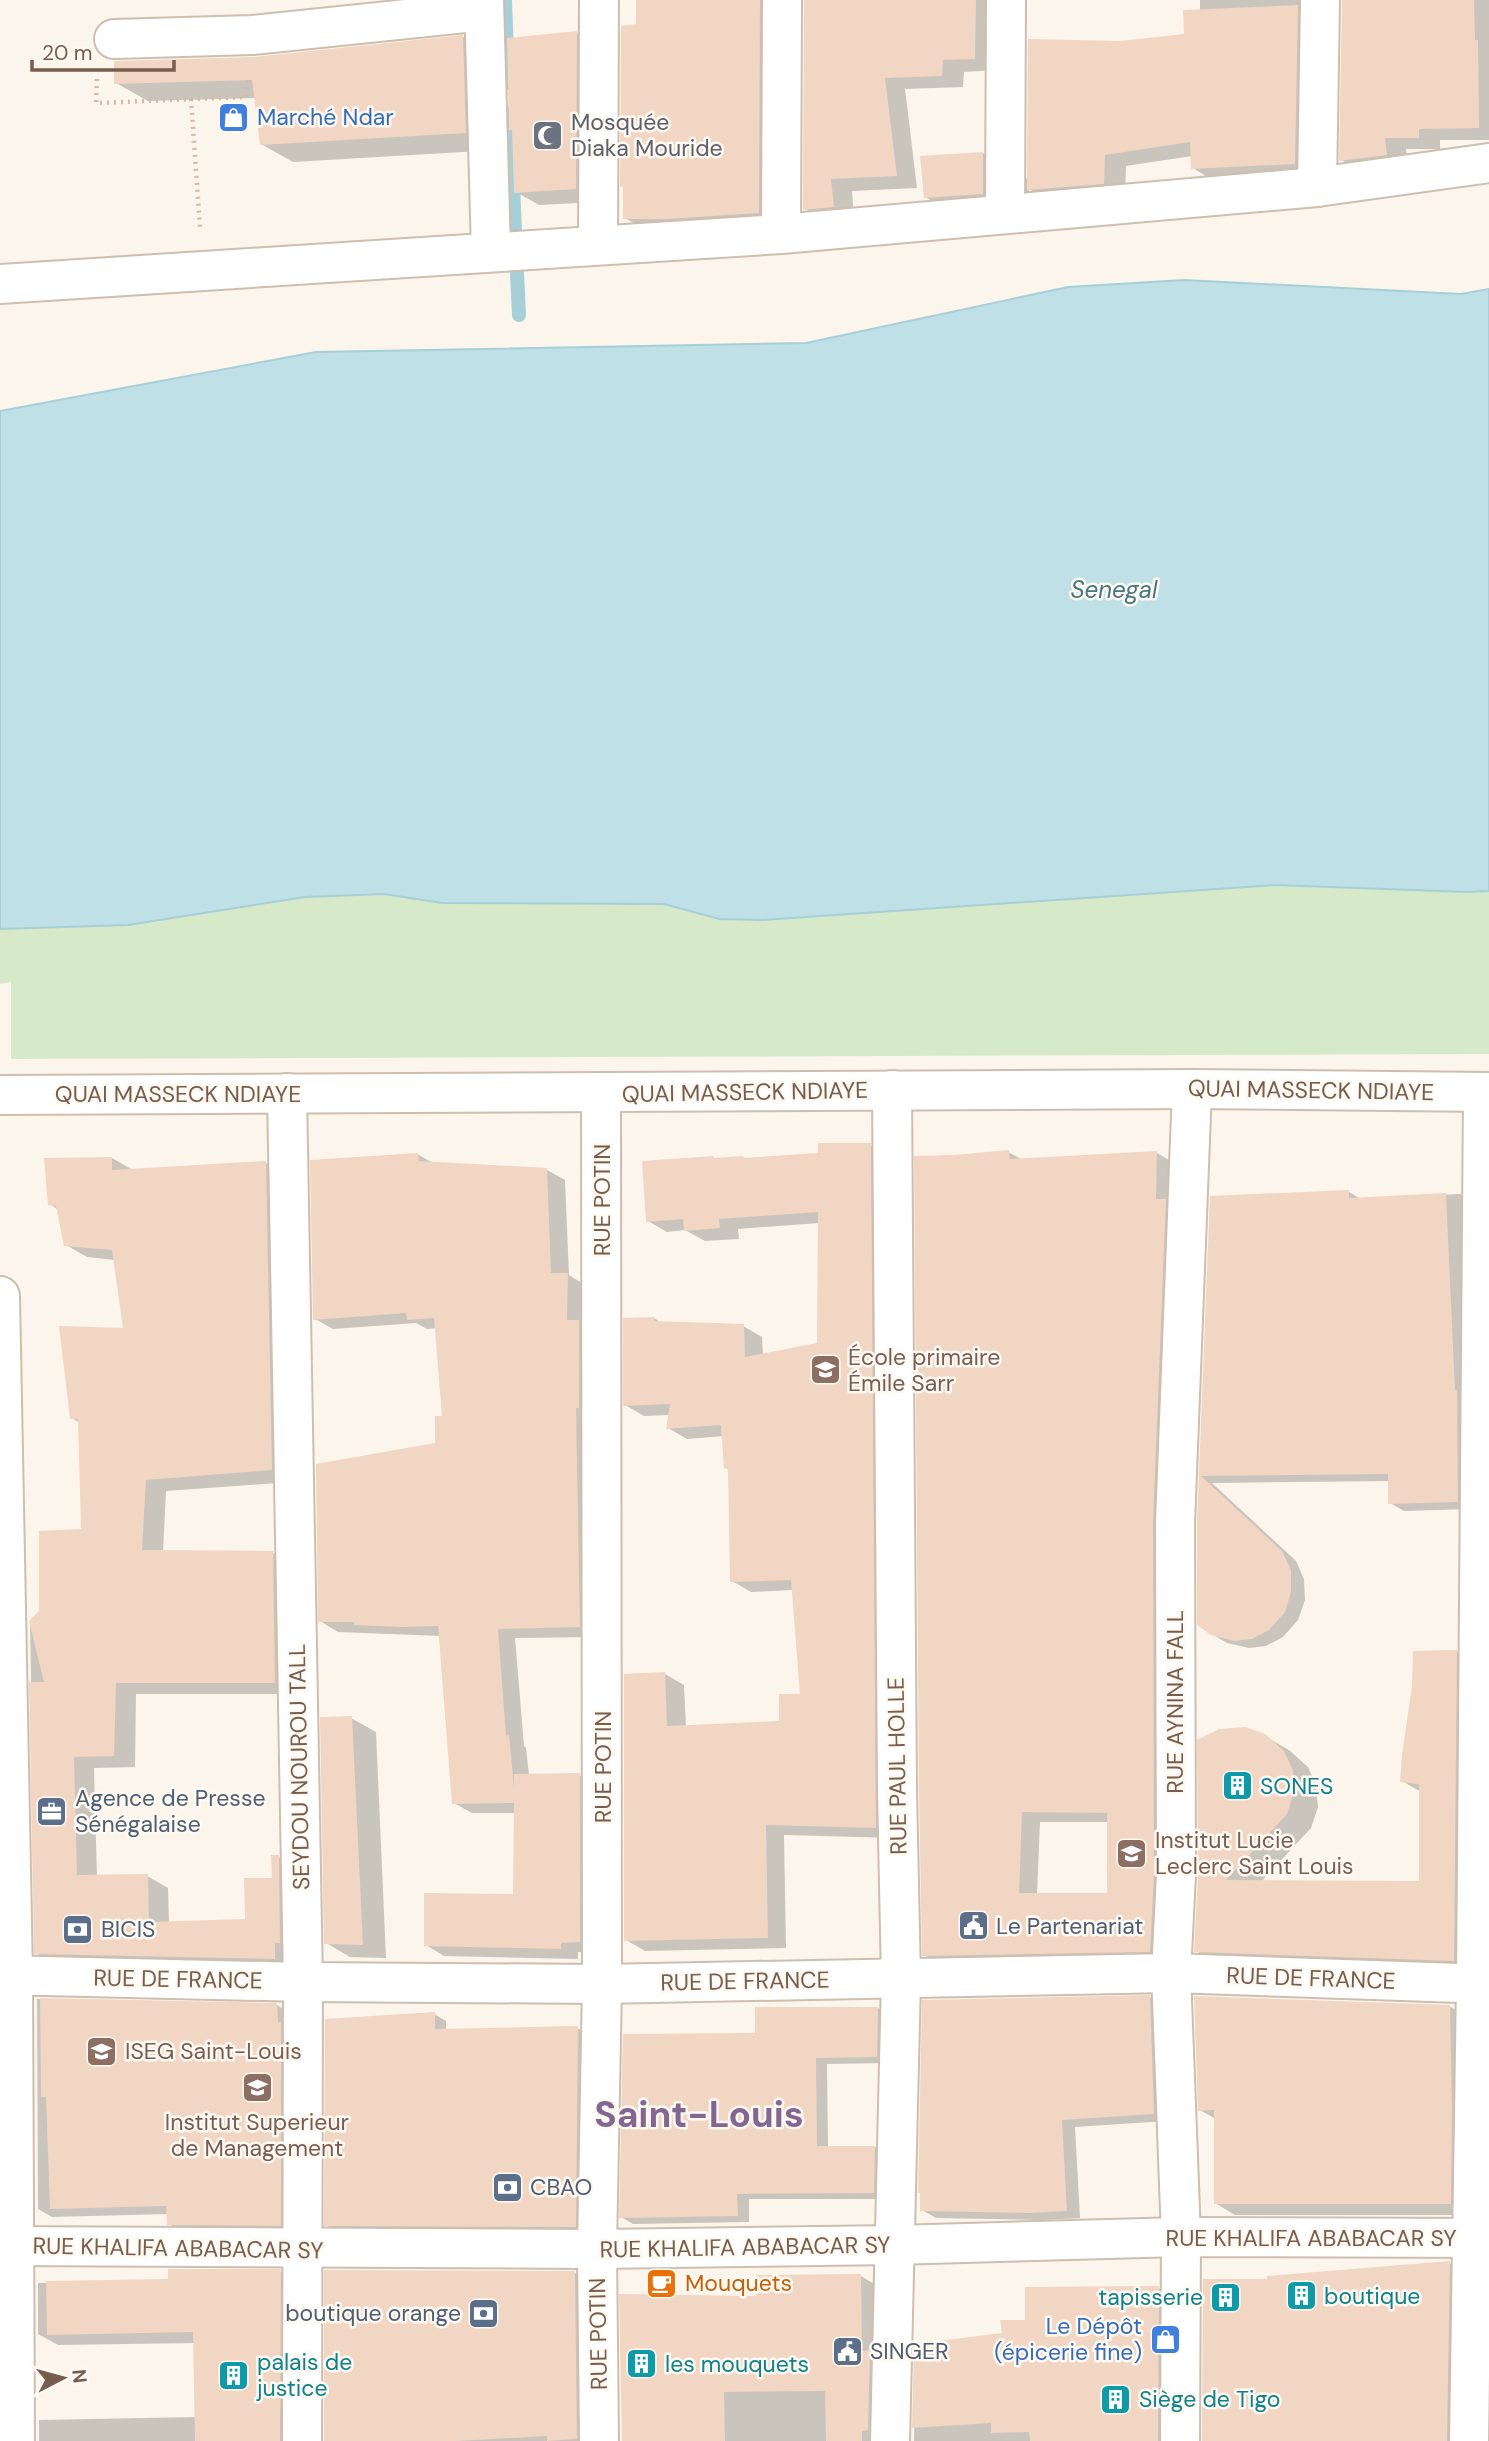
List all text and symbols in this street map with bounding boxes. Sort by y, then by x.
scale bar [32,28,173,72]
text: 20 m [42,39,93,67]
shop icon: Marché Ndar [217,100,251,134]
place label: Marché Ndar [257,102,394,132]
place label: Mosquée Diaka Mouride [571,107,723,163]
mosque icon: Mosquée Diaka Mouride [531,118,565,152]
water label: Senegal [1071,574,1158,605]
street label: QUAI MASSECK NDIAYE [1188,1073,1434,1107]
street label: QUAI MASSECK NDIAYE [622,1075,868,1109]
street label: QUAI MASSECK NDIAYE [55,1079,301,1109]
street label: RUE POTIN [587,1144,617,1256]
place label: École primaire Émile Sarr [848,1342,1000,1398]
school or university icon: École primaire Émile Sarr [808,1353,842,1387]
street label: RUE AYNINA FALL [1160,1610,1190,1794]
street label: SEYDOU NOUROU TALL [282,1644,316,1890]
street label: RUE PAUL HOLLE [880,1677,914,1855]
street label: RUE POTIN [588,1711,618,1823]
building icon: SONES [1220,1769,1254,1803]
place label: SONES [1260,1771,1333,1801]
place label: Agence de Presse Sénégalaise [75,1783,266,1839]
office icon: Agence de Presse Sénégalaise [35,1794,69,1828]
place label: Institut Lucie Leclerc Saint Louis [1155,1825,1354,1881]
school or university icon: Institut Lucie Leclerc Saint Louis [1115,1836,1149,1870]
public building icon: Le Partenariat [956,1909,990,1943]
place label: Le Partenariat [996,1911,1143,1941]
bank icon: BICIS [61,1912,95,1946]
place label: BICIS [101,1914,155,1944]
street label: RUE DE FRANCE [1226,1960,1396,1996]
street label: RUE DE FRANCE [93,1963,263,1995]
street label: RUE DE FRANCE [660,1965,830,1997]
school or university icon: ISEG Saint-Louis [85,2034,119,2068]
place label: ISEG Saint-Louis [125,2036,302,2066]
school or university icon: Institut Superieur de Management [240,2071,274,2105]
district label: Saint-Louis [594,2090,804,2138]
place label: Institut Superieur de Management [165,2107,349,2163]
bank icon: CBAO [490,2170,524,2204]
place label: CBAO [530,2172,592,2202]
street label: RUE KHALIFA ABABACAR SY [1166,2223,1457,2253]
street label: RUE KHALIFA ABABACAR SY [599,2229,891,2265]
street label: RUE KHALIFA ABABACAR SY [32,2230,324,2266]
cafe icon: Mouquets [645,2266,679,2300]
place label: Mouquets [685,2268,792,2298]
street label: RUE POTIN [582,2278,614,2390]
building icon: boutique [1284,2279,1318,2313]
building icon: tapisserie [1209,2280,1243,2314]
place label: boutique [1324,2281,1420,2311]
place label: tapisserie [1098,2282,1203,2312]
bank icon: boutique orange [467,2296,501,2330]
place label: boutique orange [285,2298,461,2328]
place label: Le Dépôt (épicerie fine) [994,2311,1142,2367]
shop icon: Le Dépôt (épicerie fine) [1148,2322,1182,2356]
public building icon: SINGER [830,2334,864,2368]
place label: SINGER [870,2336,949,2366]
north arrow [28,2343,98,2413]
place label: palais de justice [256,2347,352,2403]
building icon: les mouquets [625,2347,659,2381]
place label: les mouquets [665,2349,809,2379]
building icon: palais de justice [217,2358,251,2392]
text: N [66,2368,93,2384]
building icon: Siège de Tigo [1099,2382,1133,2416]
place label: Siège de Tigo [1139,2384,1280,2414]

